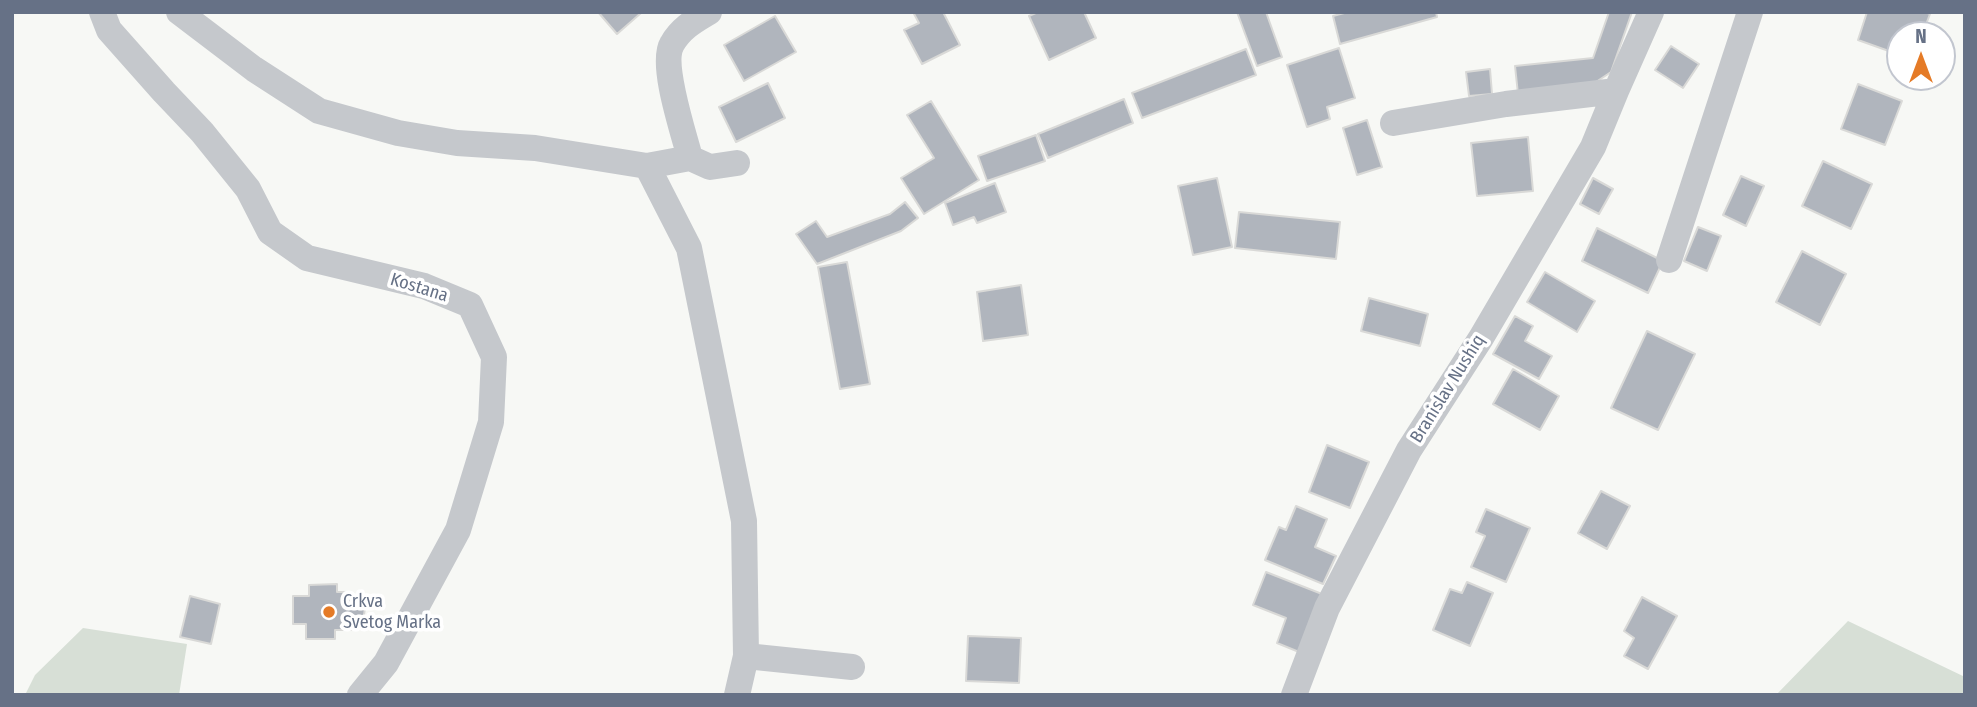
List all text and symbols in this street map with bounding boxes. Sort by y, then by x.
north arrow [1886,21,1956,91]
text: N [1915,25,1927,48]
street label: Kostana [387,269,451,307]
street label: Branislav Nushiq [1406,331,1490,447]
place label: Crkva Svetog Marka [343,591,441,634]
marker: Crkva Svetog Marka [321,604,337,620]

